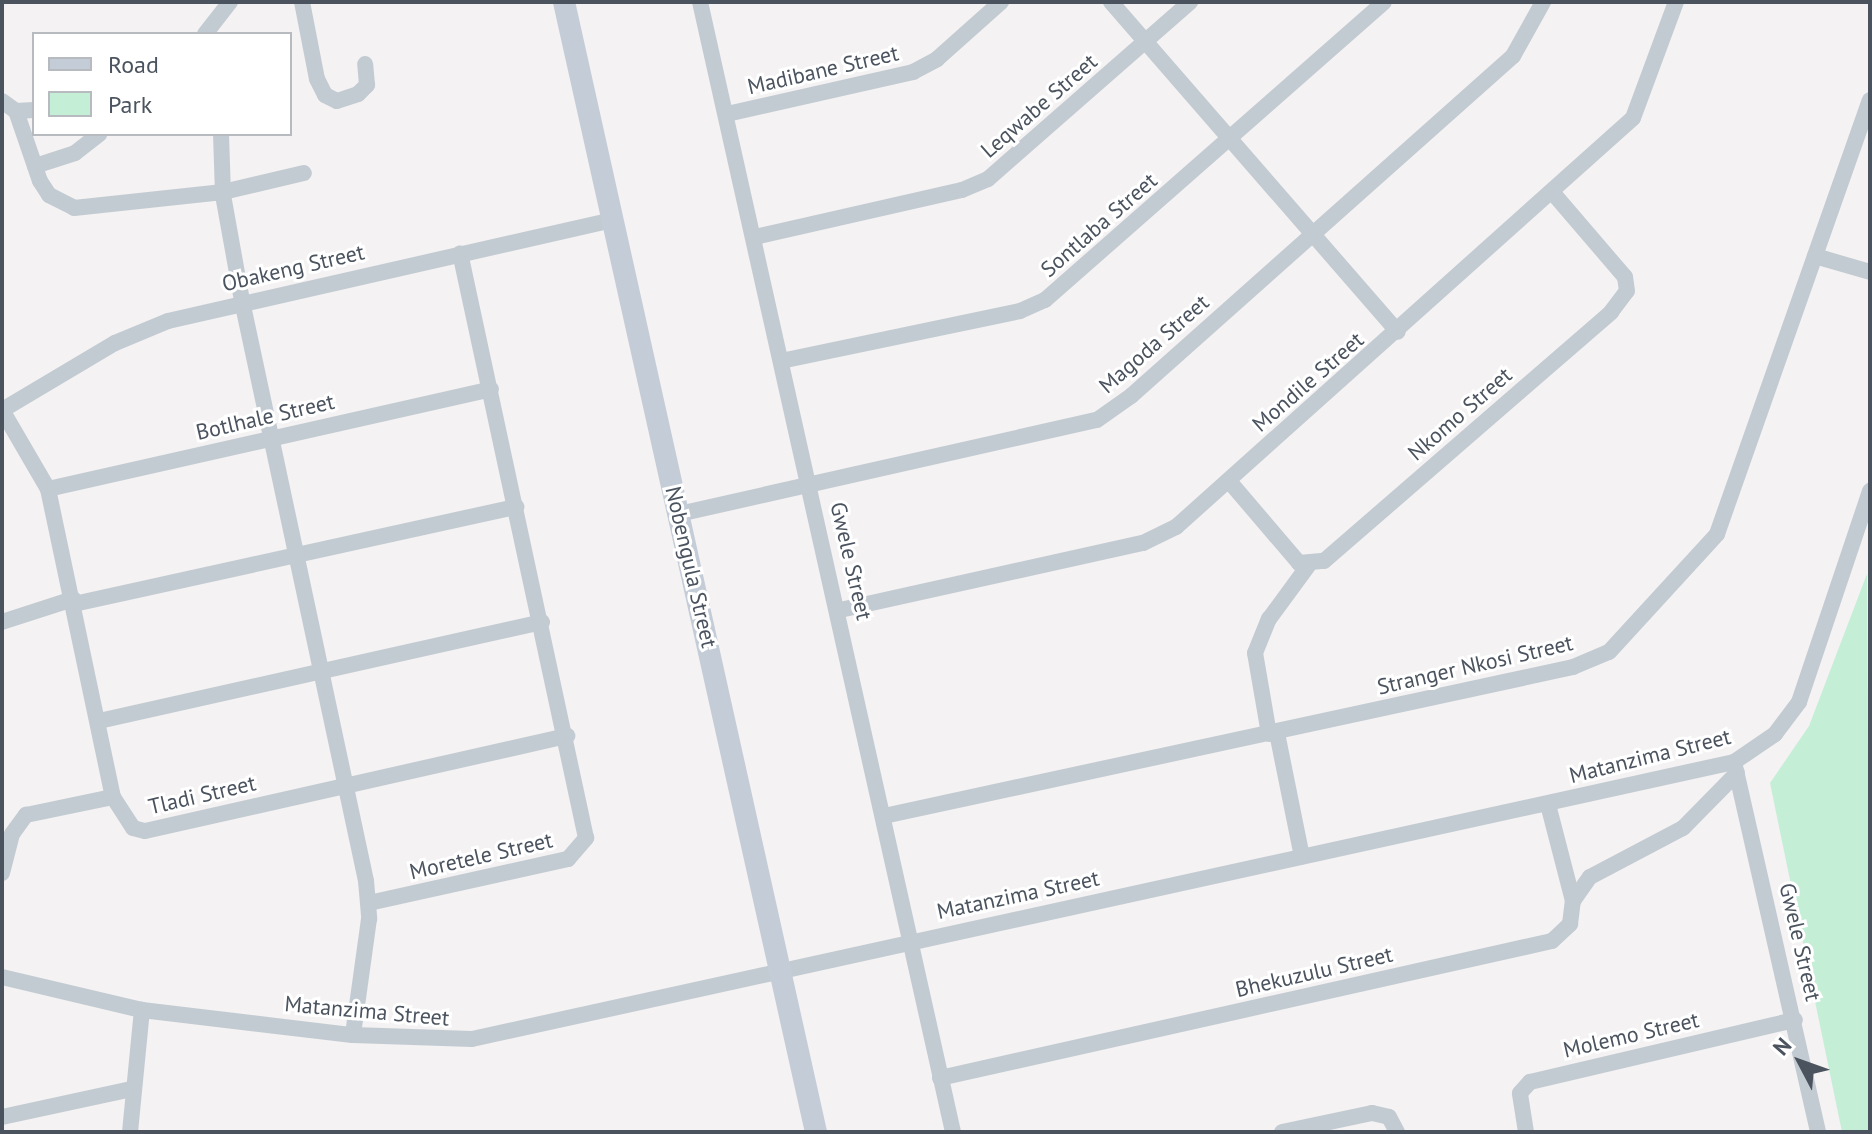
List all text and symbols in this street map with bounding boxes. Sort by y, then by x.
legend [32,32,292,136]
street label: Madibane Street [745,40,901,100]
street label: Leqwabe Street [976,48,1102,164]
text: Road [108,49,159,80]
text: Park [108,89,152,120]
street label: Sontlaba Street [1036,167,1162,283]
street label: Obakeng Street [219,239,367,297]
street label: Magoda Street [1094,289,1214,399]
street label: Mondile Street [1247,327,1369,437]
street label: Nkomo Street [1403,362,1517,466]
street label: Botlhale Street [193,388,337,446]
street label: Nobengula Street [660,484,722,650]
street label: Gwele Street [825,499,877,623]
street label: Stranger Nkosi Street [1375,630,1575,700]
street label: Matanzima Street [1567,723,1733,789]
street label: Tladi Street [146,770,258,820]
street label: Moretele Street [407,827,555,885]
street label: Matanzima Street [934,865,1102,925]
street label: Gwele Street [1774,880,1826,1004]
street label: Bhekuzulu Street [1233,941,1395,1003]
street label: Matanzima Street [284,991,450,1031]
street label: Molemo Street [1561,1007,1701,1063]
north arrow [1760,1022,1840,1102]
text: N [1767,1032,1797,1061]

